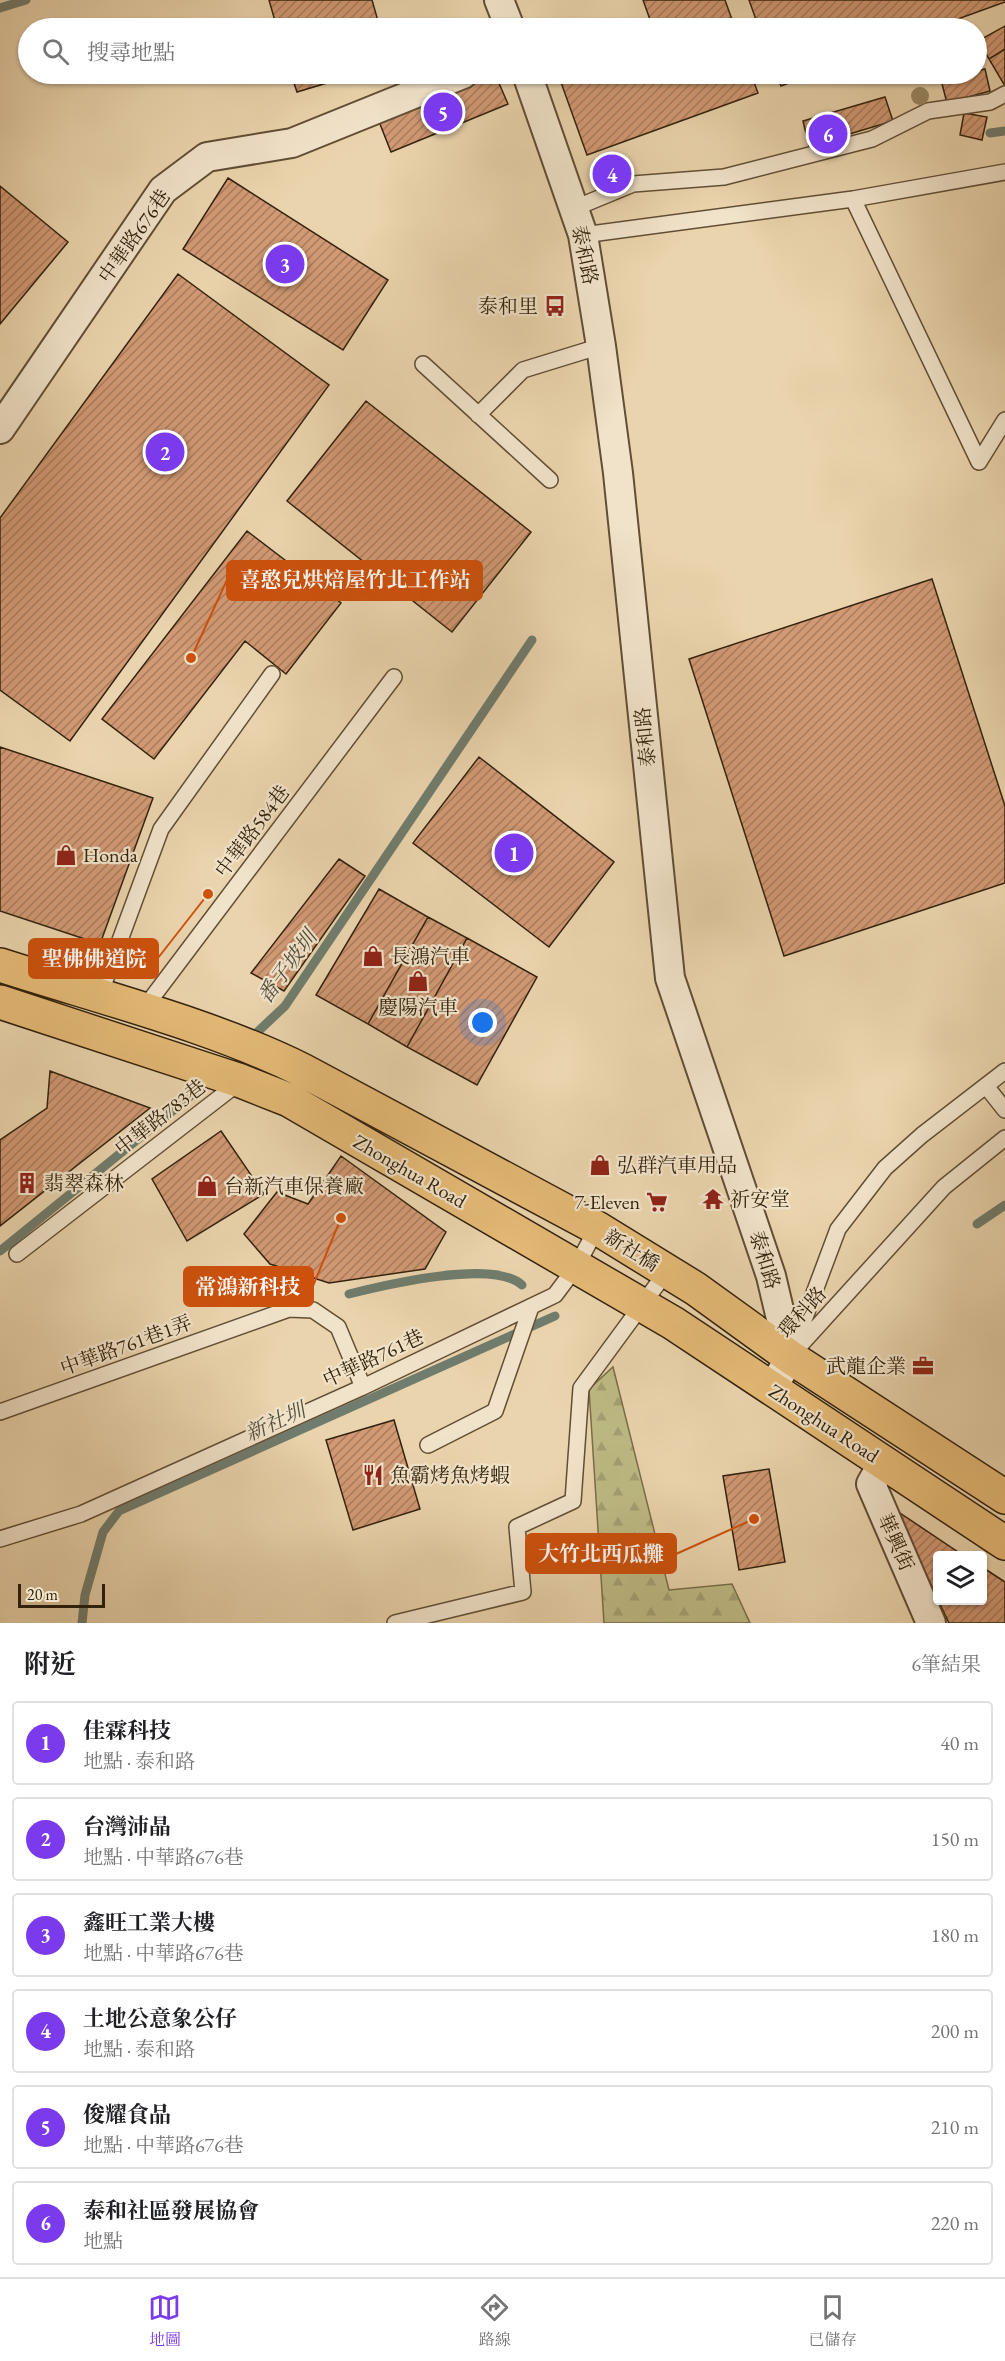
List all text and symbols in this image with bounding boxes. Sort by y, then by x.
search box [18,18,987,84]
icon: search [39,35,72,68]
text: 搜尋地點 [87,38,175,67]
pin: 5 [424,90,462,134]
pin: 6 [808,112,848,156]
pin: 4 [592,152,632,196]
street label: 中華路676巷 [92,184,176,288]
street label: 泰和路 [566,223,604,287]
pin: 3 [266,242,304,286]
place label: 泰和里 [478,293,538,319]
bus stop icon: 泰和里 [543,294,567,318]
pin: 2 [146,430,184,474]
callout: 喜憨兒烘焙屋竹北工作站 [227,561,482,600]
text: 喜憨兒烘焙屋竹北工作站 [240,566,471,593]
street label: 泰和路 [629,706,661,768]
street label: 中華路584巷 [209,780,295,882]
pin: 1 [494,830,534,876]
place label: Honda [83,842,138,868]
shop icon: Honda [54,843,78,867]
water label: 番子坡圳 [251,922,324,1009]
callout: 聖佛佛道院 [29,939,158,978]
place label: 長鴻汽車 [390,943,470,969]
shop icon: 長鴻汽車 [361,944,385,968]
text: 聖佛佛道院 [42,945,147,972]
shop icon: 慶陽汽車 [406,969,430,993]
place label: 慶陽汽車 [378,994,458,1020]
your location [468,1008,497,1037]
street label: 中華路783巷 [109,1073,211,1161]
street label: Zhonghua Road [349,1128,472,1214]
place label: 弘群汽車用品 [617,1152,737,1178]
shop icon: 弘群汽車用品 [588,1153,612,1177]
place label: 翡翠森林 [44,1170,124,1196]
building icon: 翡翠森林 [15,1171,39,1195]
place label: 台新汽車保養廠 [224,1173,364,1199]
shop icon: 台新汽車保養廠 [195,1174,219,1198]
place label: 祈安堂 [730,1186,790,1212]
temple icon: 祈安堂 [701,1187,725,1211]
place label: 7-Eleven [574,1189,640,1215]
supermarket icon: 7-Eleven [645,1190,669,1214]
street label: 新社橋 [600,1223,664,1277]
street label: 泰和路 [744,1228,786,1292]
callout: 常鴻新科技 [184,1267,313,1306]
text: 常鴻新科技 [196,1273,301,1300]
street label: 環科路 [772,1281,832,1343]
street label: 中華路761巷1弄 [57,1309,195,1381]
street label: 中華路761巷 [318,1323,428,1393]
place label: 武龍企業 [826,1353,906,1379]
office icon: 武龍企業 [911,1354,935,1378]
street label: Zhonghua Road [764,1378,885,1469]
water label: 新社圳 [241,1395,312,1447]
place label: 魚霸烤魚烤蝦 [390,1462,510,1488]
restaurant icon: 魚霸烤魚烤蝦 [361,1463,385,1487]
street label: 華興街 [872,1509,920,1575]
callout: 大竹北西瓜攤 [526,1534,676,1573]
text: 大竹北西瓜攤 [538,1540,664,1567]
map controls [933,1551,987,1605]
button: layers [933,1551,987,1605]
scale bar [18,1581,105,1608]
text: 20 m [27,1584,58,1605]
text: 附近 [24,1647,76,1681]
text: 6筆結果 [911,1651,981,1677]
text: 佳霖科技 [83,1716,171,1745]
text: 1 [40,1730,51,1756]
text: 40 m [940,1730,979,1756]
text: 地點 · 泰和路 [83,1748,195,1774]
text: 台灣沛晶 [83,1812,171,1841]
text: 2 [40,1826,51,1852]
text: 150 m [931,1826,979,1852]
text: 地點 · 中華路676巷 [83,1844,244,1870]
text: 鑫旺工業大樓 [83,1908,215,1937]
text: 3 [40,1922,51,1948]
text: 180 m [931,1922,979,1948]
text: 地點 · 中華路676巷 [83,1940,244,1966]
text: 土地公意象公仔 [83,2004,237,2033]
text: 4 [40,2018,51,2044]
text: 200 m [931,2018,979,2044]
text: 地點 · 泰和路 [83,2036,195,2062]
text: 俊耀食品 [83,2100,171,2129]
text: 5 [40,2114,51,2140]
text: 210 m [931,2114,979,2140]
text: 地點 · 中華路676巷 [83,2132,244,2158]
text: 泰和社區發展協會 [83,2196,259,2225]
text: 6 [40,2210,51,2236]
text: 220 m [931,2210,979,2236]
text: 地點 [83,2228,123,2254]
tab: 地圖 [148,2291,181,2350]
tab: 路線 [478,2291,511,2350]
tab: 已儲存 [808,2291,856,2350]

